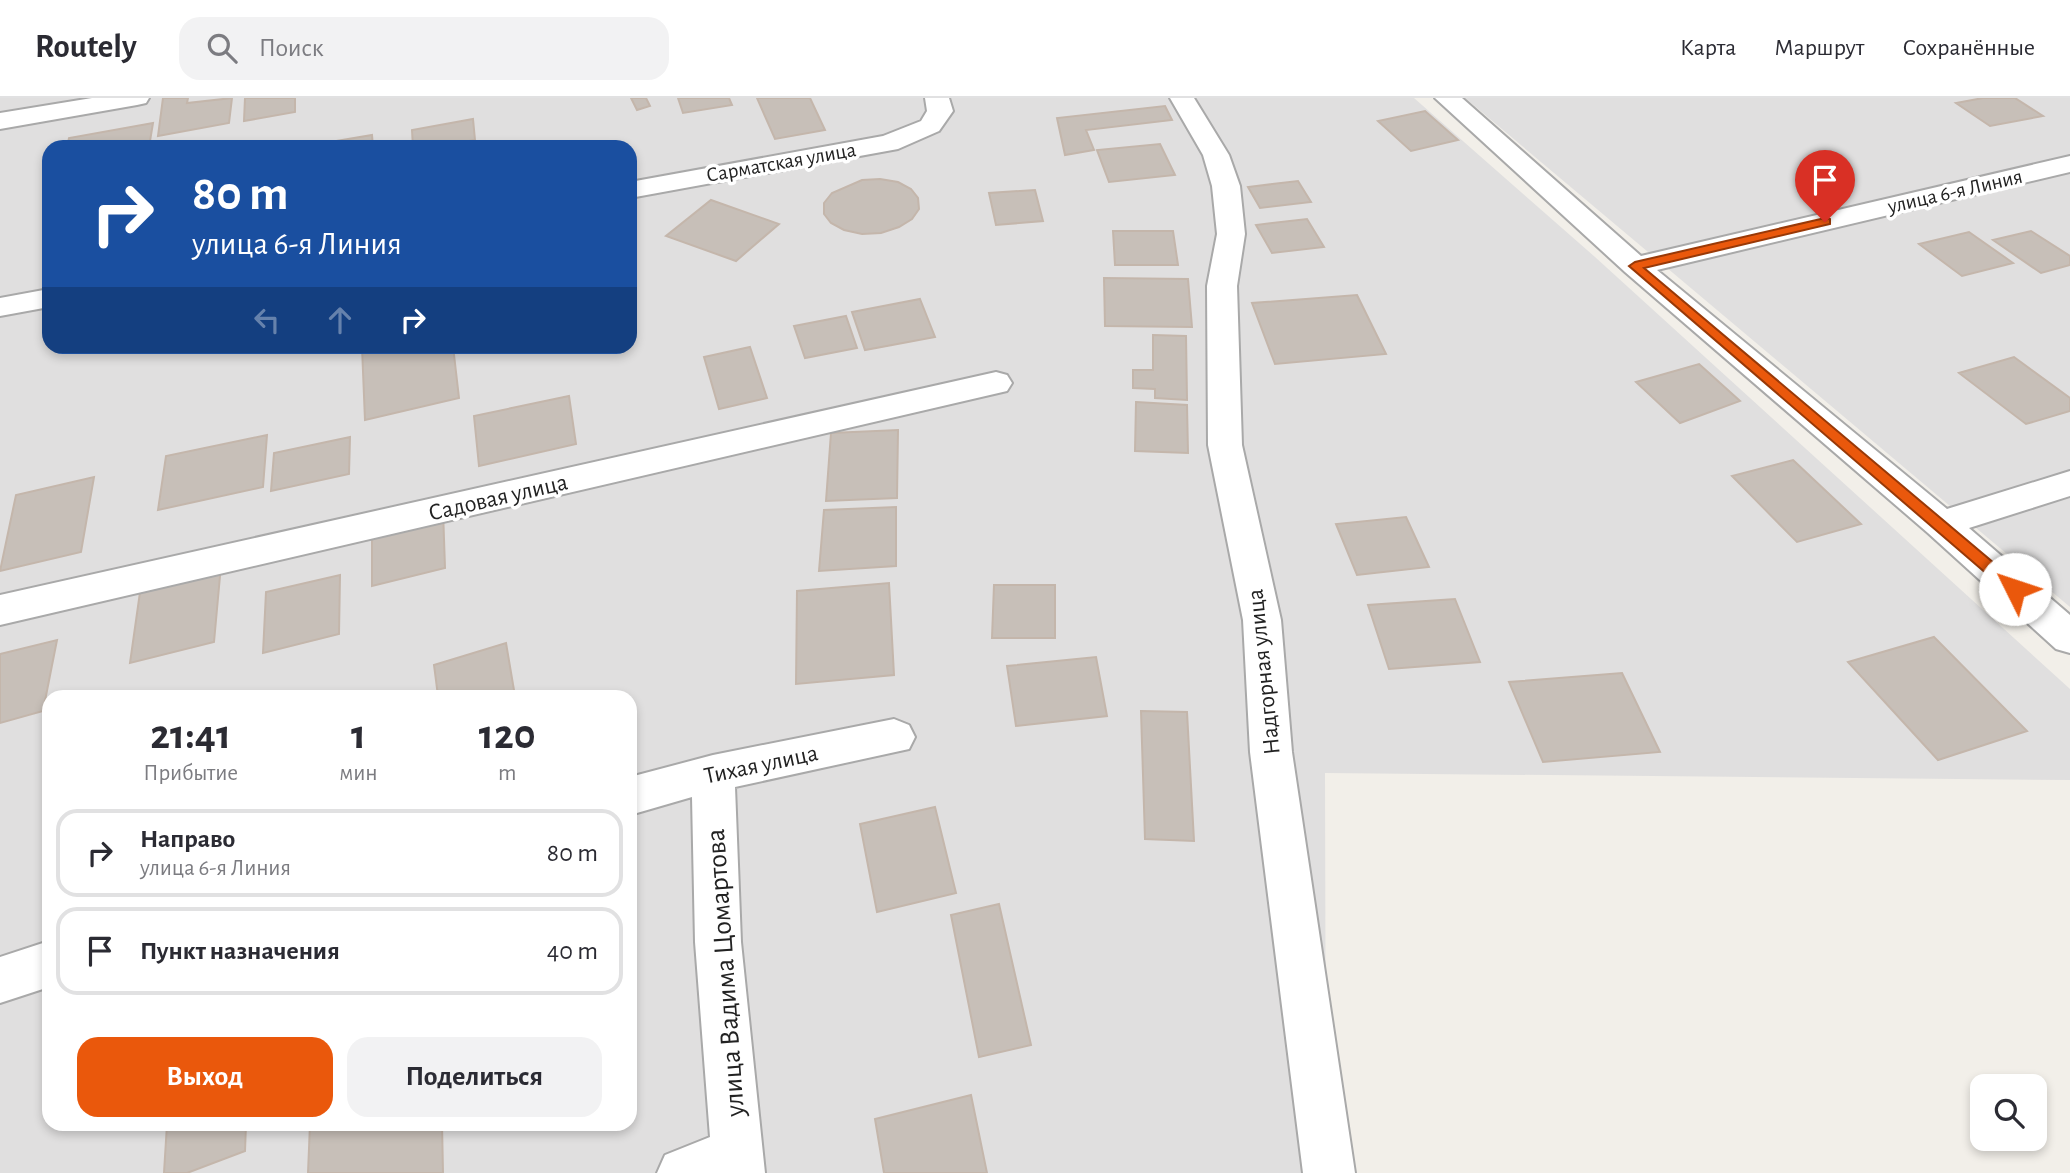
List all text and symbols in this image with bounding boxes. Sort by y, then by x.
search box [179,17,669,80]
icon: search [203,29,241,67]
text: Routely [35,31,137,64]
text: Поиск [259,35,324,61]
text: Карта [1680,36,1736,60]
text: Маршрут [1774,36,1864,60]
text: Сохранённые [1902,36,2035,60]
street label: Сарматская улица [705,139,858,186]
pin [1795,150,1855,222]
icon: arrive [1806,161,1844,199]
street label: улица 6-я Линия [1885,166,2025,217]
icon: right [77,168,168,259]
text: 80 m [192,170,289,219]
text: улица 6-я Линия [192,228,402,260]
icon: left [248,301,286,339]
icon: ahead [321,301,359,339]
icon: right [394,301,432,339]
street label: Садовая улица [426,470,570,526]
position arrow [1978,552,2052,626]
street label: Надгорная улица [1243,588,1285,756]
text: 21:41 [150,714,231,756]
text: 1 [351,714,366,756]
text: 120 [479,714,536,756]
street label: Тихая улица [702,741,820,789]
text: Прибытие [143,762,238,785]
text: мин [339,762,378,785]
text: m [498,762,516,785]
text: Направо [140,826,235,852]
street label: улица Вадима Цомартова [702,828,750,1119]
icon: right [81,834,119,872]
text: 80 m [547,840,598,866]
text: улица 6-я Линия [140,857,291,880]
icon: arrive [81,932,119,970]
text: Пункт назначения [140,938,340,964]
text: 40 m [547,938,598,964]
button: Выход [77,1037,333,1117]
button: Поделиться [347,1037,602,1117]
map controls [1970,1074,2047,1151]
button: search [1970,1074,2047,1151]

